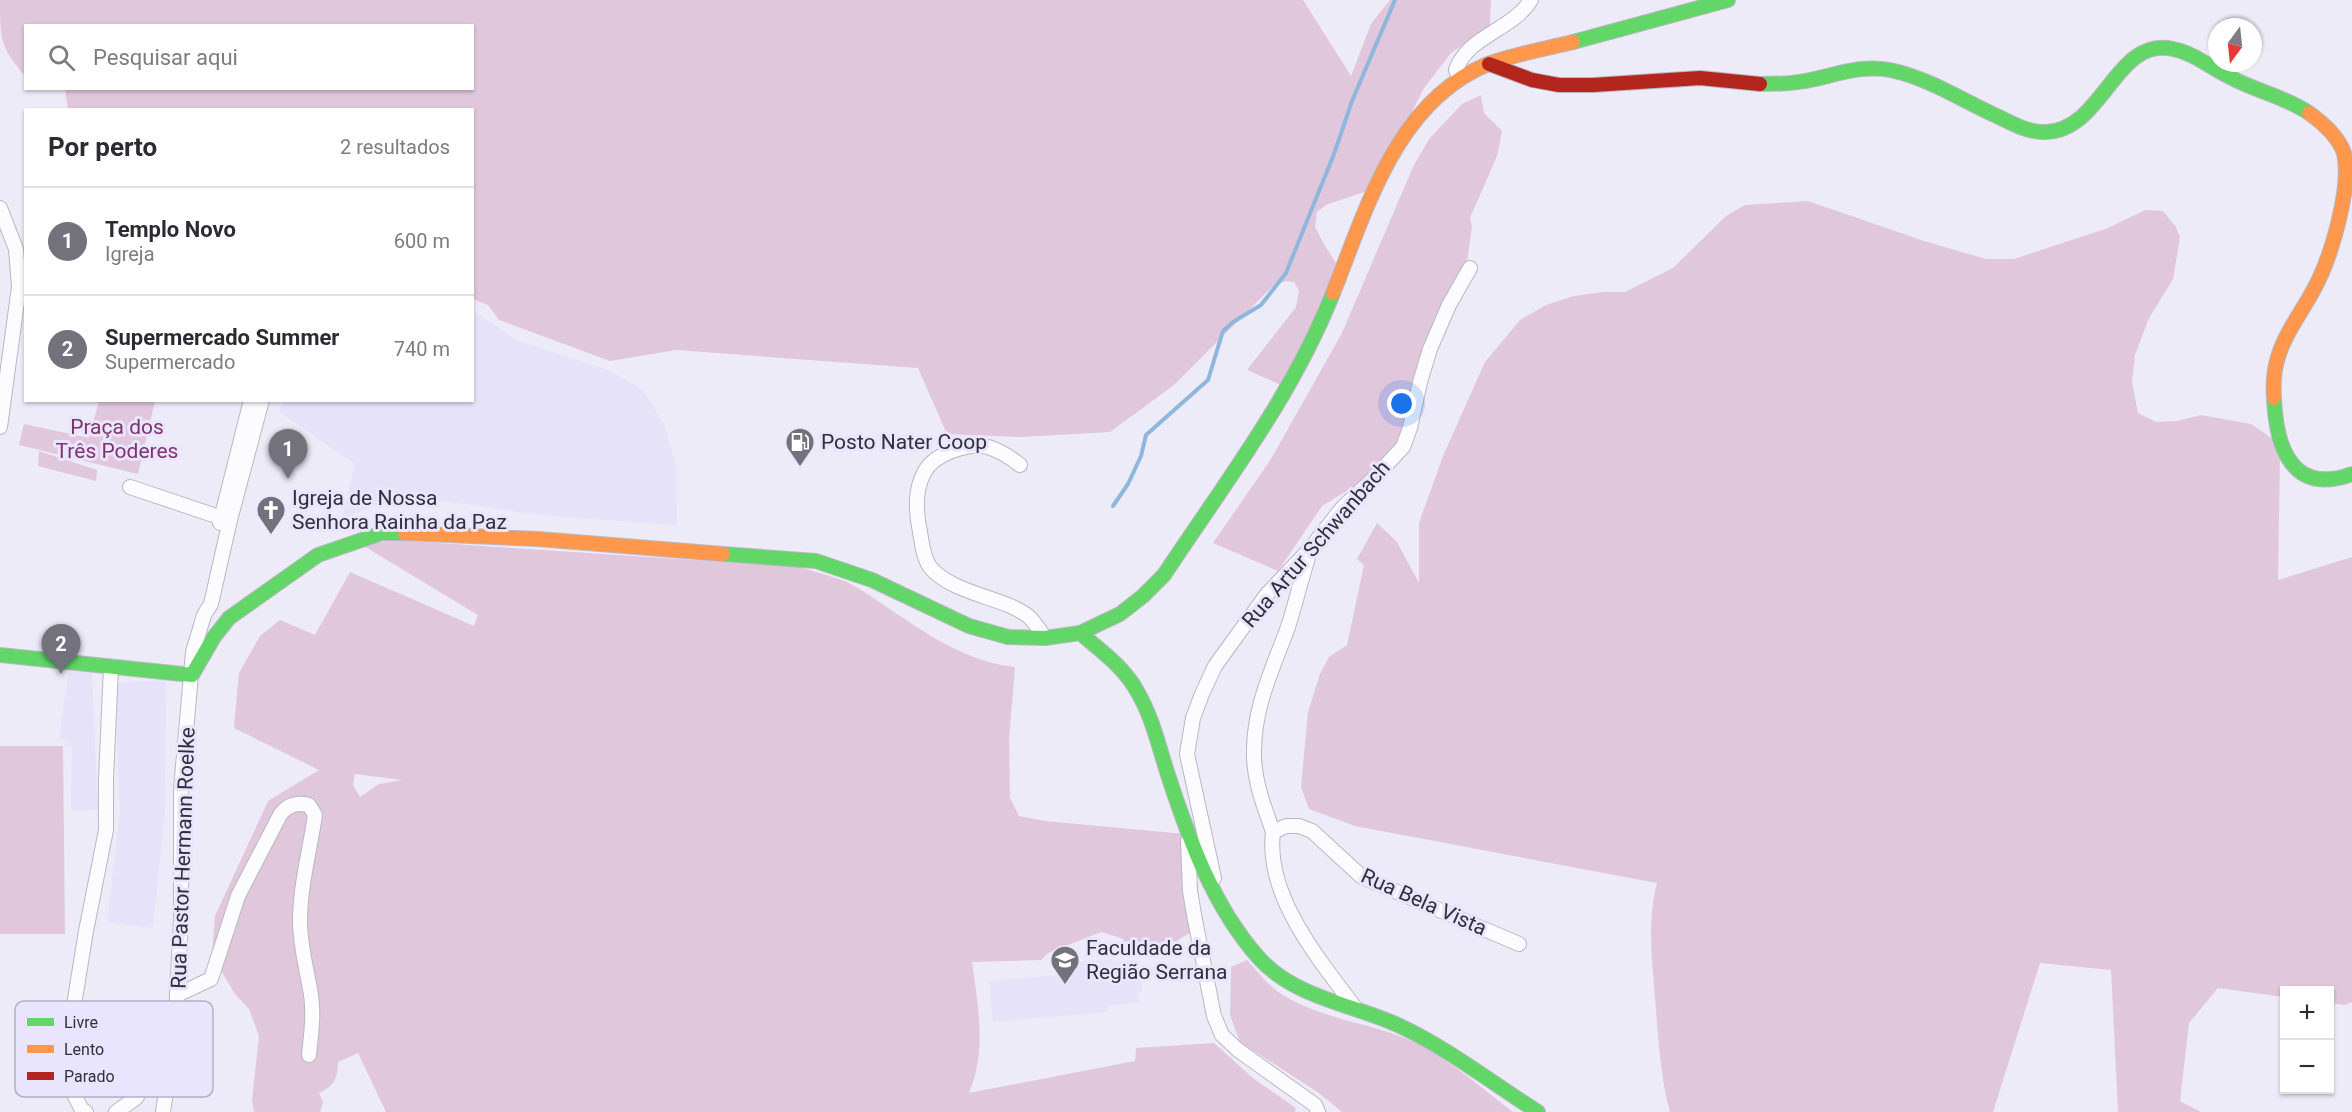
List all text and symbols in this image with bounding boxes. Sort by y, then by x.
north arrow [2208,18,2262,72]
search box [24,24,474,90]
icon: search [45,41,78,74]
text: Pesquisar aqui [93,45,238,70]
text: Por perto [48,132,157,162]
text: 2 resultados [340,135,450,159]
text: Templo Novo [105,217,236,242]
text: 1 [62,229,73,253]
text: 600 m [394,229,450,253]
text: Igreja [105,242,155,266]
text: Supermercado Summer [105,325,339,350]
text: 2 [62,337,73,361]
text: 740 m [394,337,450,361]
text: Supermercado [105,350,235,374]
your location [1387,389,1416,418]
park label: Praça dos Três Poderes [56,415,178,463]
fuel station icon: Posto Nater Coop [784,426,816,468]
pin: 1 [268,430,308,479]
place label: Posto Nater Coop [821,430,987,454]
street label: Rua Artur Schwanbach [1237,456,1395,632]
place label: Igreja de Nossa Senhora Rainha da Paz [292,486,507,534]
church icon: Igreja de Nossa Senhora Rainha da Paz [255,494,287,536]
pin: 2 [42,624,80,674]
street label: Rua Pastor Hermann Roelke [166,727,200,989]
street label: Rua Bela Vista [1358,864,1490,940]
place label: Faculdade da Região Serrana [1086,936,1227,984]
school or university icon: Faculdade da Região Serrana [1049,944,1081,986]
map controls [2280,986,2334,1094]
button: + [2280,986,2334,1040]
legend [15,1001,213,1097]
text: Livre [64,1013,98,1032]
text: Lento [64,1040,104,1059]
button: − [2280,1040,2334,1094]
text: Parado [64,1067,115,1086]

